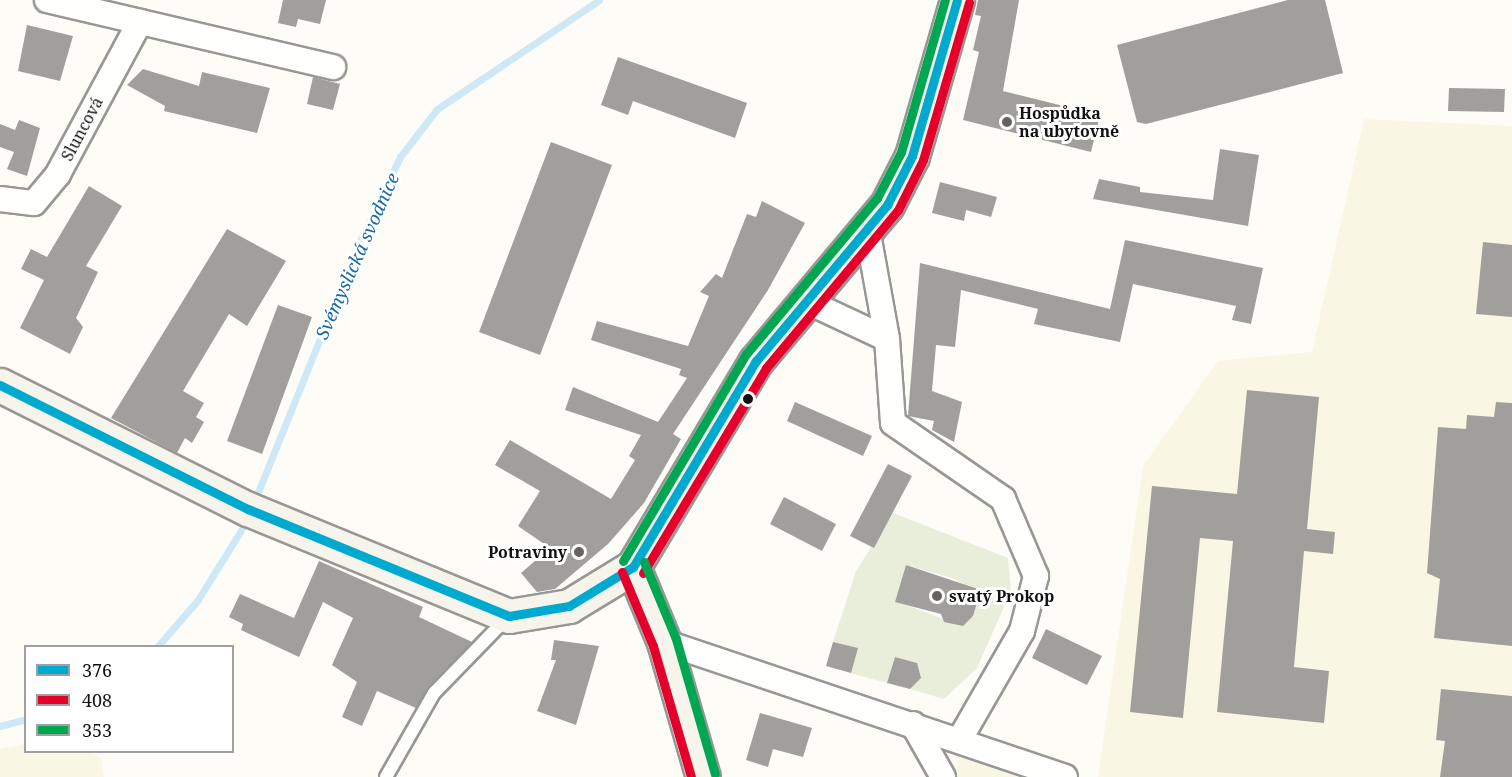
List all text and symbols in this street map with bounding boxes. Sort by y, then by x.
street label: Sluncová [57,94,107,164]
place label: Hospůdka na ubytovně [1019,103,1119,141]
marker: Hospůdka na ubytovně [1000,115,1014,129]
water label: Svémyslická svodnice [311,170,403,342]
unlabelled marker [742,393,754,405]
place label: Potraviny [488,542,567,562]
marker: Potraviny [572,545,586,559]
place label: svatý Prokop [949,586,1054,606]
marker: svatý Prokop [930,589,944,603]
legend [24,645,234,753]
text: 376 [82,658,112,682]
text: 408 [82,688,112,712]
text: 353 [82,718,112,742]

